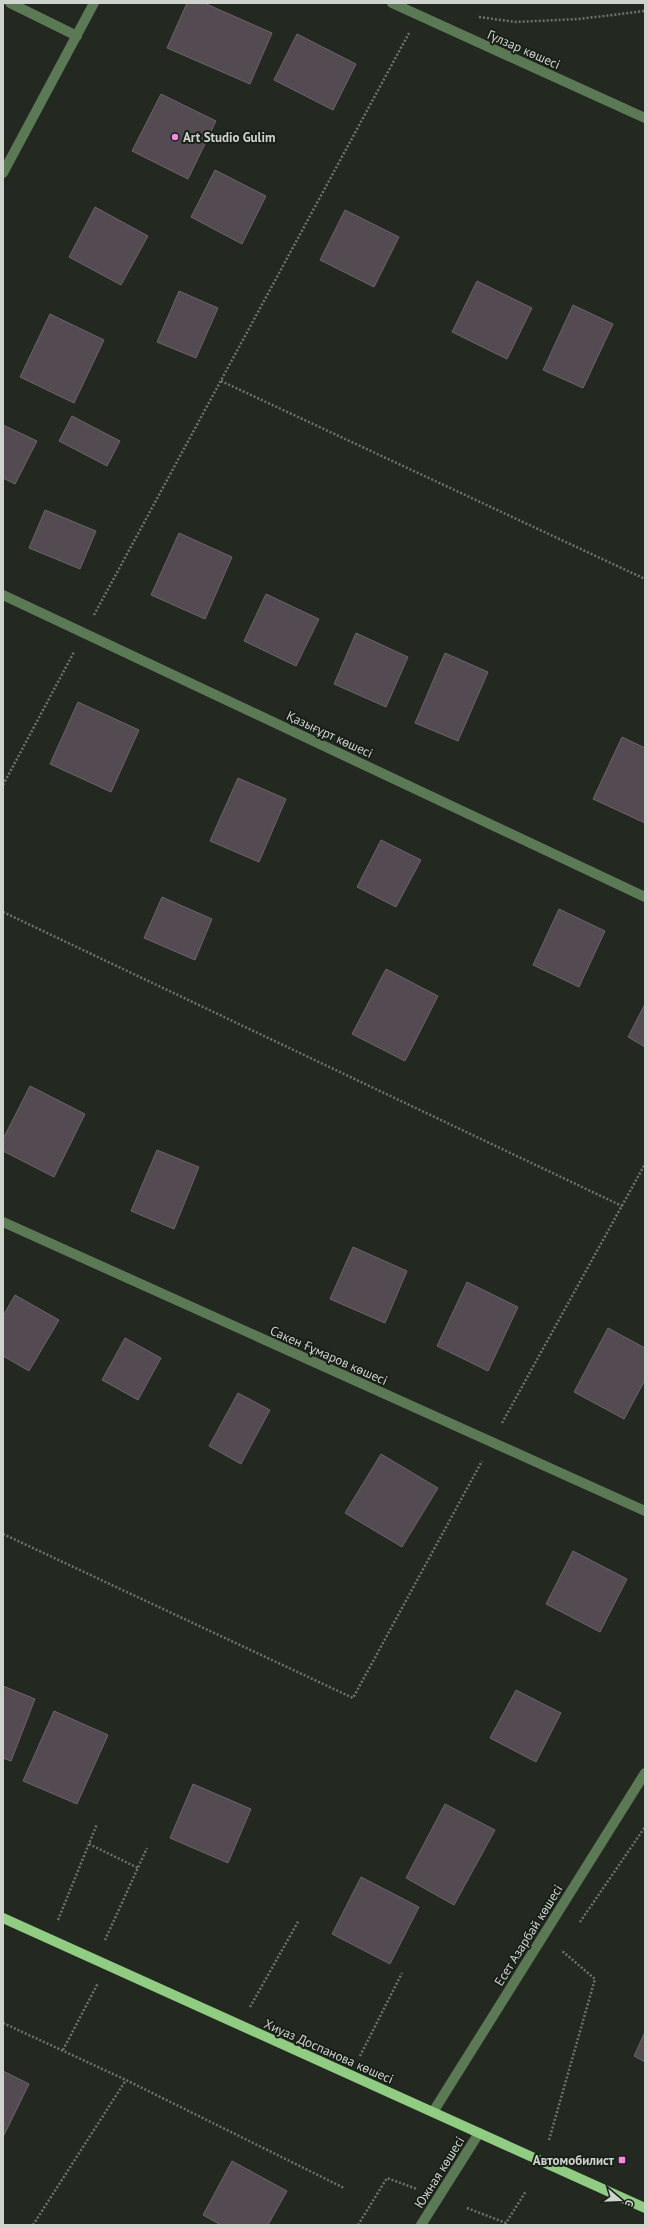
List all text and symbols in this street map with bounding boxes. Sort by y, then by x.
street label: Гүлзар көшесі [485,26,563,73]
place label: Art Studio Gulim [183,129,275,146]
marker: Art Studio Gulim [170,132,180,142]
street label: Қазығұрт көшесі [284,707,376,762]
street label: Сакен Ғұмаров көшесі [267,1322,390,1389]
street label: Есет Азарбай көшесі [490,1881,566,1989]
street label: Хиуаз Доспанова көшесі [261,2015,396,2088]
street label: Южная көшесі [411,2133,468,2211]
place label: Автомобилист [533,2152,615,2169]
marker: Автомобилист [617,2155,627,2165]
north arrow [600,2180,640,2220]
text: С [622,2198,637,2208]

